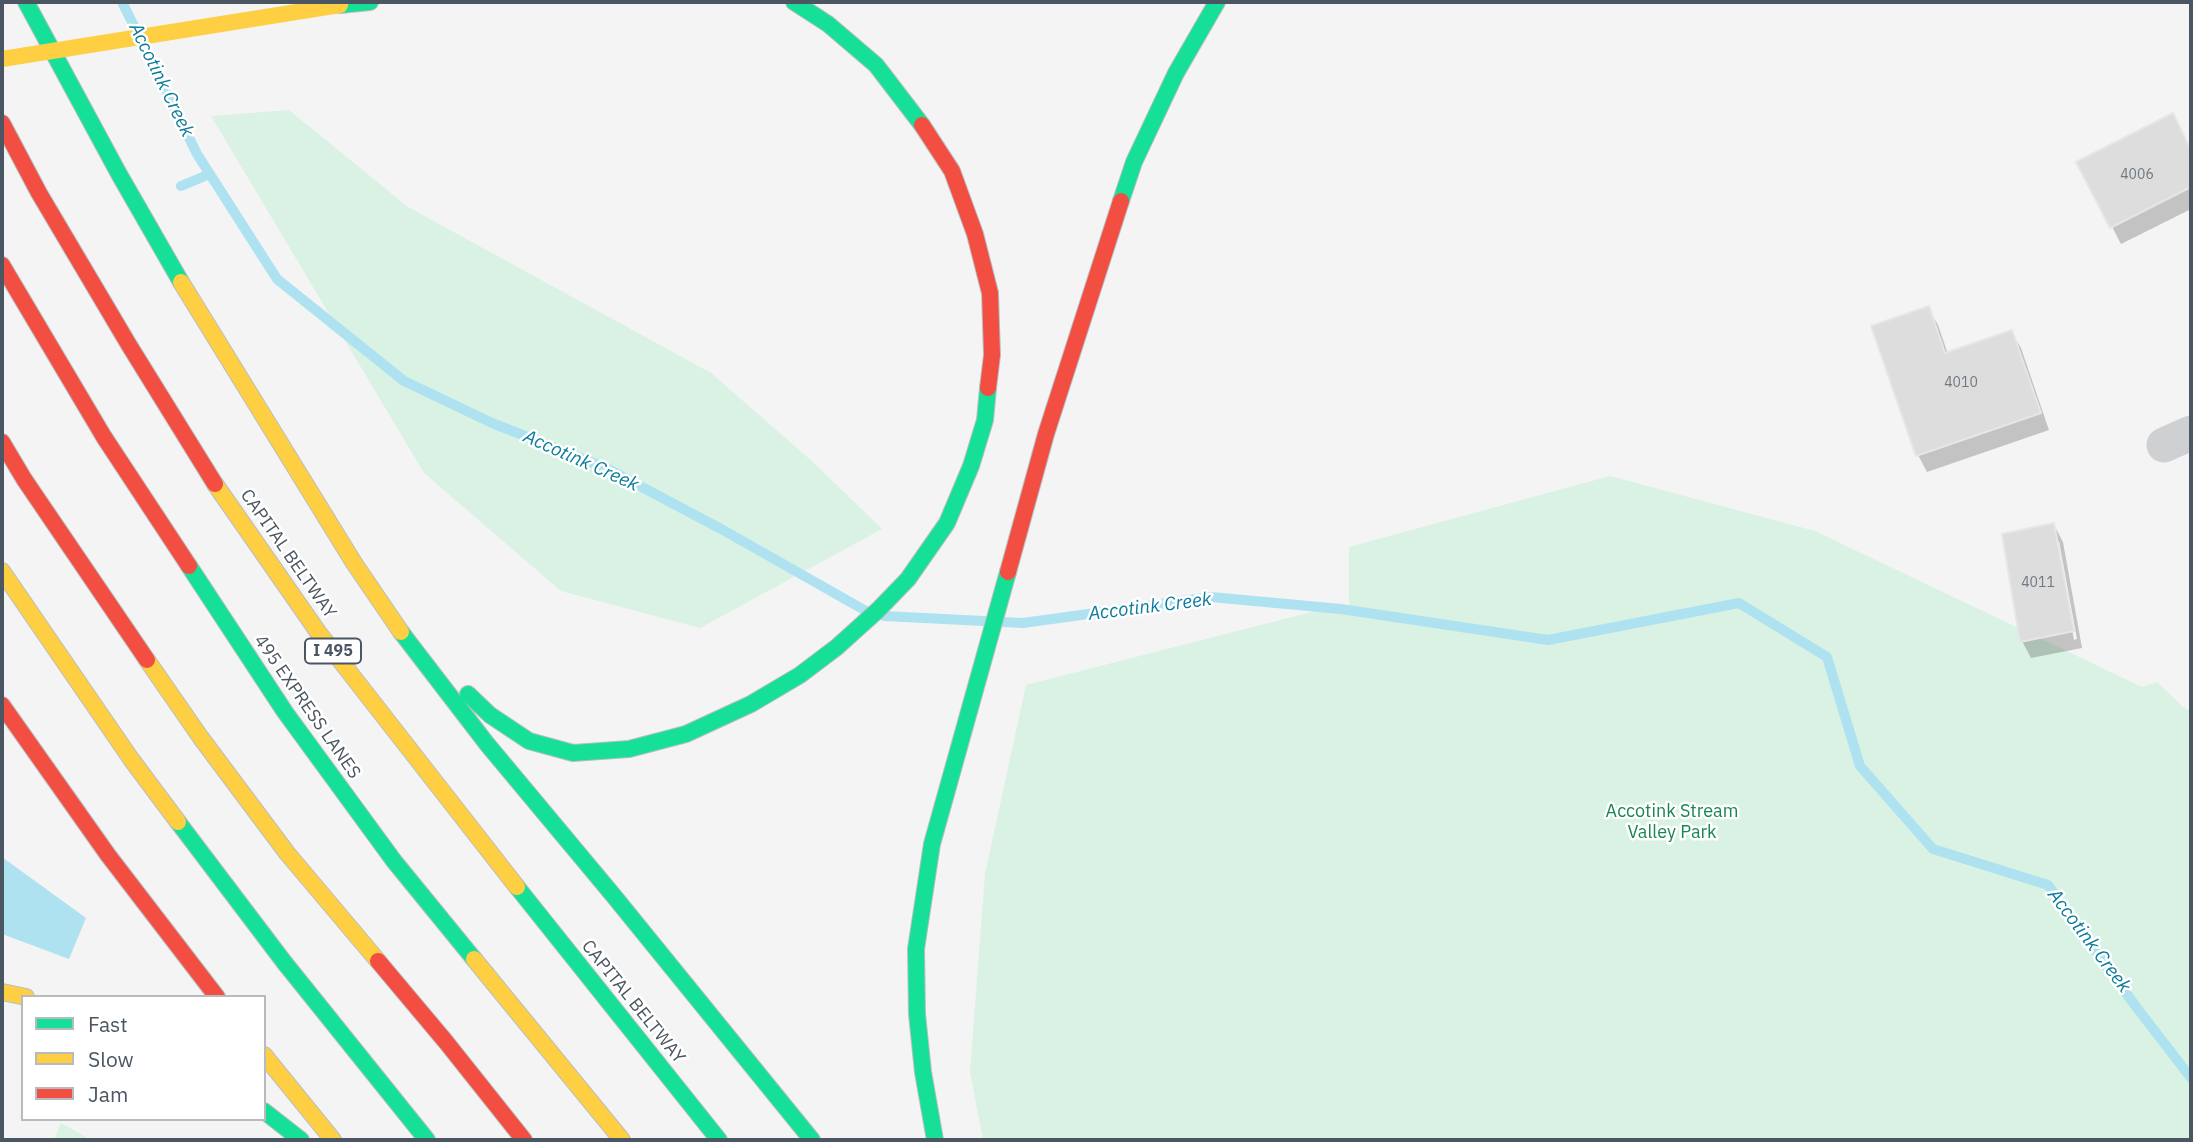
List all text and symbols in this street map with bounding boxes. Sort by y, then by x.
water label: Accotink Creek [124,19,198,141]
house number: 4006 [2120,167,2154,183]
house number: 4010 [1944,375,1978,391]
water label: Accotink Creek [520,425,642,497]
street label: CAPITAL BELTWAY [235,485,341,623]
house number: 4011 [2021,575,2055,591]
water label: Accotink Creek [1087,588,1213,626]
street label: 495 EXPRESS LANES [249,631,365,783]
road number: I 495 [305,638,361,664]
park label: Accotink Stream Valley Park [1606,801,1738,844]
water label: Accotink Creek [2043,885,2135,997]
street label: CAPITAL BELTWAY [577,936,689,1068]
legend [21,995,266,1121]
text: Fast [88,1010,128,1038]
text: Slow [88,1045,134,1073]
text: Jam [88,1080,128,1108]

